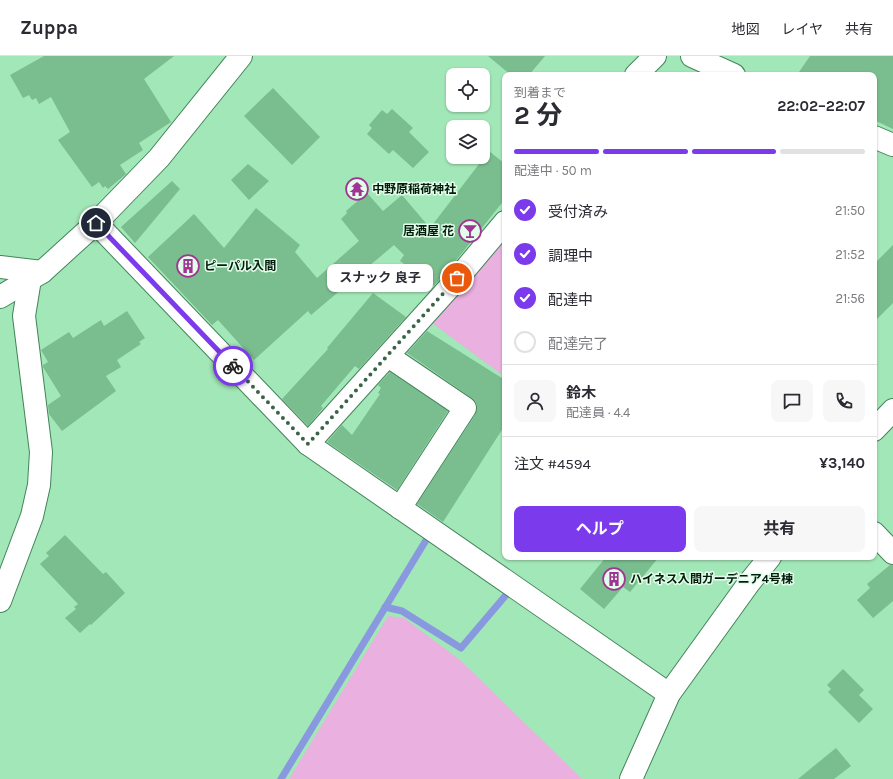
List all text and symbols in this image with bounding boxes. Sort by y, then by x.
text: Zuppa [20,17,78,39]
text: 地図 [731,21,759,38]
text: レイヤ [781,21,823,38]
text: 共有 [845,21,873,38]
map controls [446,68,490,164]
button: locate [446,68,490,112]
text: 到着まで [514,85,566,100]
text: 22:02–22:07 [777,97,865,115]
text: 2 分 [514,100,562,131]
button: layers [446,120,490,164]
text: 配達中 · 50 m [514,163,592,178]
temple icon: 中野原稲荷神社 [344,176,370,202]
place label: 中野原稲荷神社 [372,182,456,196]
icon: check [514,199,536,221]
text: 受付済み [548,203,608,221]
text: 21:50 [835,203,865,218]
pin [79,206,113,240]
icon: home [85,212,107,234]
bar icon: 居酒屋 花 [457,218,483,244]
place label: 居酒屋 花 [403,224,454,238]
icon: check [514,243,536,265]
text: 調理中 [548,247,593,265]
text: 21:52 [835,247,865,262]
building icon: ピーパル入間 [175,253,201,279]
place label: ピーパル入間 [204,259,276,273]
pin [440,261,474,295]
callout: スナック 良子 [327,264,433,292]
icon: bag [446,267,468,289]
text: スナック 良子 [339,270,421,285]
icon: check [514,287,536,309]
text: 配達中 [548,291,593,309]
text: 21:56 [835,291,865,306]
text: 配達完了 [548,335,608,353]
courier [213,346,253,386]
icon: bike [222,355,244,377]
button: person [514,380,556,422]
button: chat [771,380,813,422]
button: phone [823,380,865,422]
text: 鈴木 [566,384,596,402]
text: 配達員 · 4.4 [566,405,630,420]
text: ¥3,140 [819,454,865,472]
text: 注文 #4594 [514,455,591,473]
button: ヘルプ [514,506,686,552]
button: 共有 [694,506,865,552]
building icon: ハイネス入間ガーデニア4号棟 [601,566,627,592]
place label: ハイネス入間ガーデニア4号棟 [630,572,793,586]

